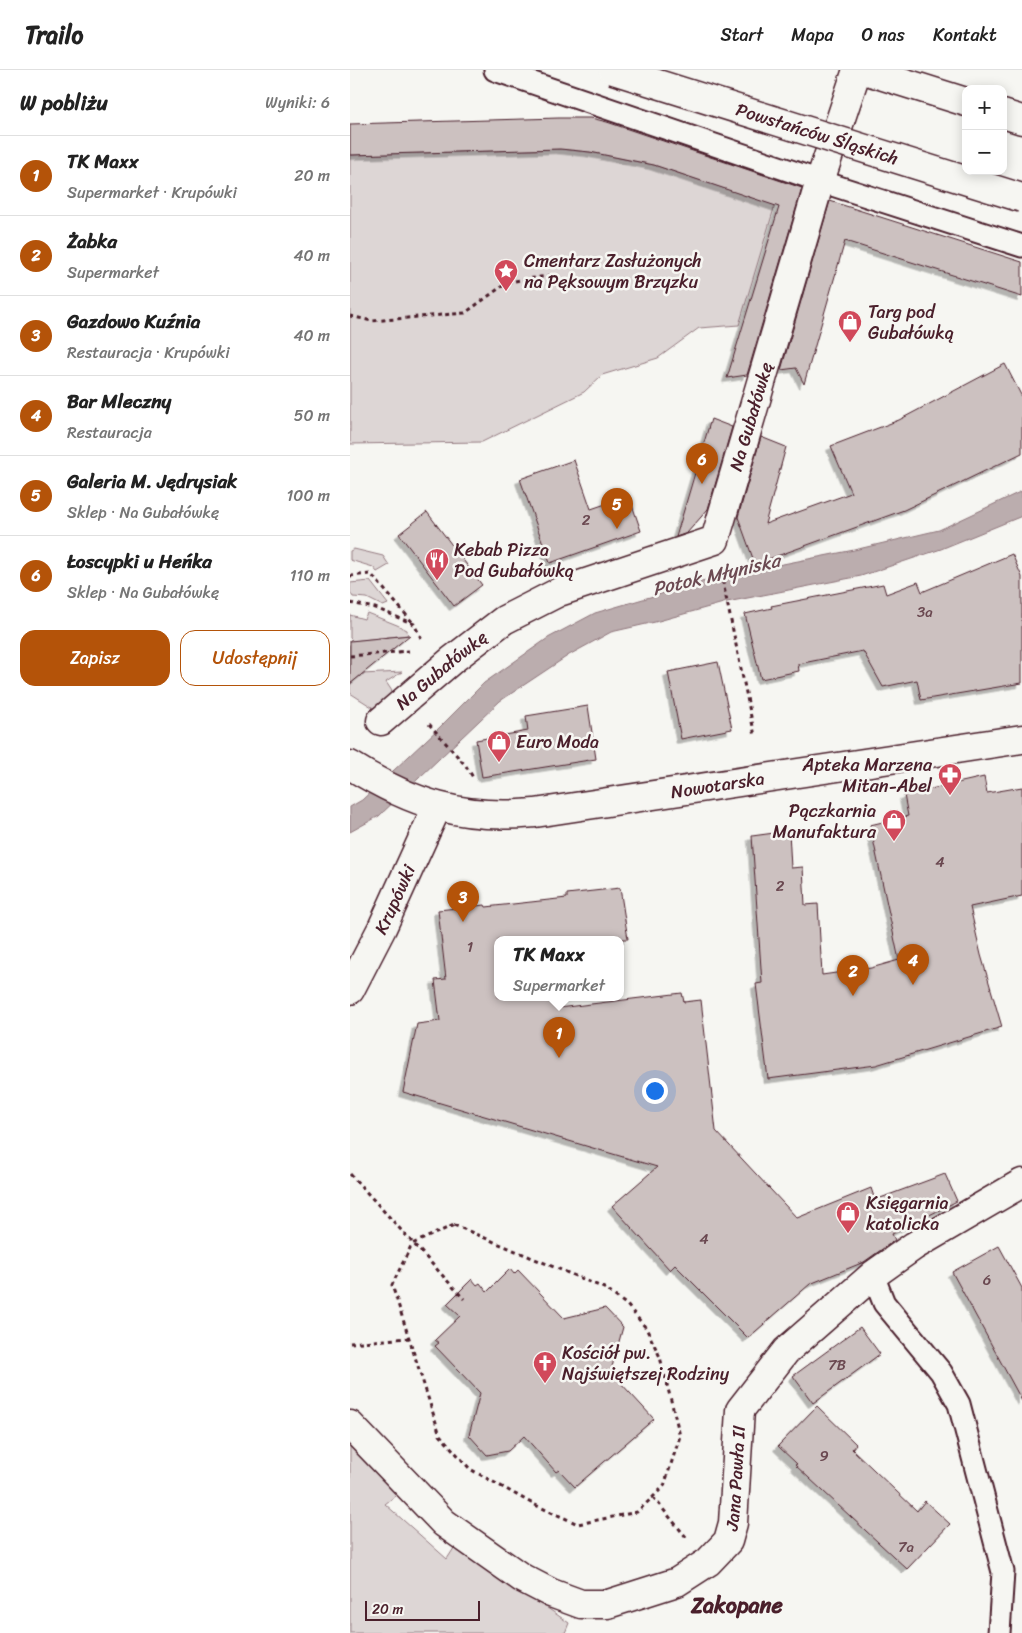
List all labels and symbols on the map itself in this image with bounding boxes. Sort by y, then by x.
street label: Powstańców Śląskich [732,93,903,174]
place label: Cmentarz Zasłużonych na Pęksowym Brzyzku [524,245,702,298]
place icon: Cmentarz Zasłużonych na Pęksowym Brzyzku [493,258,519,292]
place label: Targ pod Gubałówką [868,296,954,349]
shop icon: Targ pod Gubałówką [837,309,863,343]
street label: Na Gubałówkę [720,358,782,475]
pin: 6 [686,443,718,484]
pin: 5 [601,488,633,529]
house number: 2 [582,507,591,533]
place label: Kebab Pizza Pod Gubałówką [454,534,574,587]
water label: Potok Młyniska [649,543,786,605]
restaurant icon: Kebab Pizza Pod Gubałówką [424,547,450,581]
house number: 3a [917,599,933,625]
street label: Na Gubałówkę [388,622,495,718]
place label: Euro Moda [516,726,599,758]
shop icon: Euro Moda [486,729,512,763]
place label: Apteka Marzena Mitan-Abel [802,749,933,802]
street label: Nowotarska [669,762,767,808]
pharmacy icon: Apteka Marzena Mitan-Abel [937,762,963,796]
place label: Pączkarnia Manufaktura [773,795,877,848]
shop icon: Pączkarnia Manufaktura [881,808,907,842]
house number: 4 [935,849,945,875]
street label: Krupówki [365,858,425,940]
house number: 2 [776,873,785,899]
pin: 3 [447,881,479,922]
house number: 1 [467,934,473,960]
pin: 4 [897,944,929,985]
pin: 2 [837,955,869,996]
pin: 1 [543,1017,575,1058]
your location [642,1078,668,1104]
place label: Księgarnia katolicka [866,1187,949,1240]
shop icon: Księgarnia katolicka [835,1200,861,1234]
house number: 4 [699,1226,709,1252]
house number: 6 [983,1267,991,1293]
place label: Kościół pw. Najświętszej Rodziny [562,1337,730,1390]
church icon: Kościół pw. Najświętszej Rodziny [532,1350,558,1384]
house number: 7B [828,1352,847,1378]
street label: Jana Pawła II [715,1424,755,1535]
house number: 9 [819,1443,829,1469]
house number: 7a [898,1534,915,1560]
district label: Zakopane [690,1586,784,1625]
scale bar [365,1598,480,1621]

